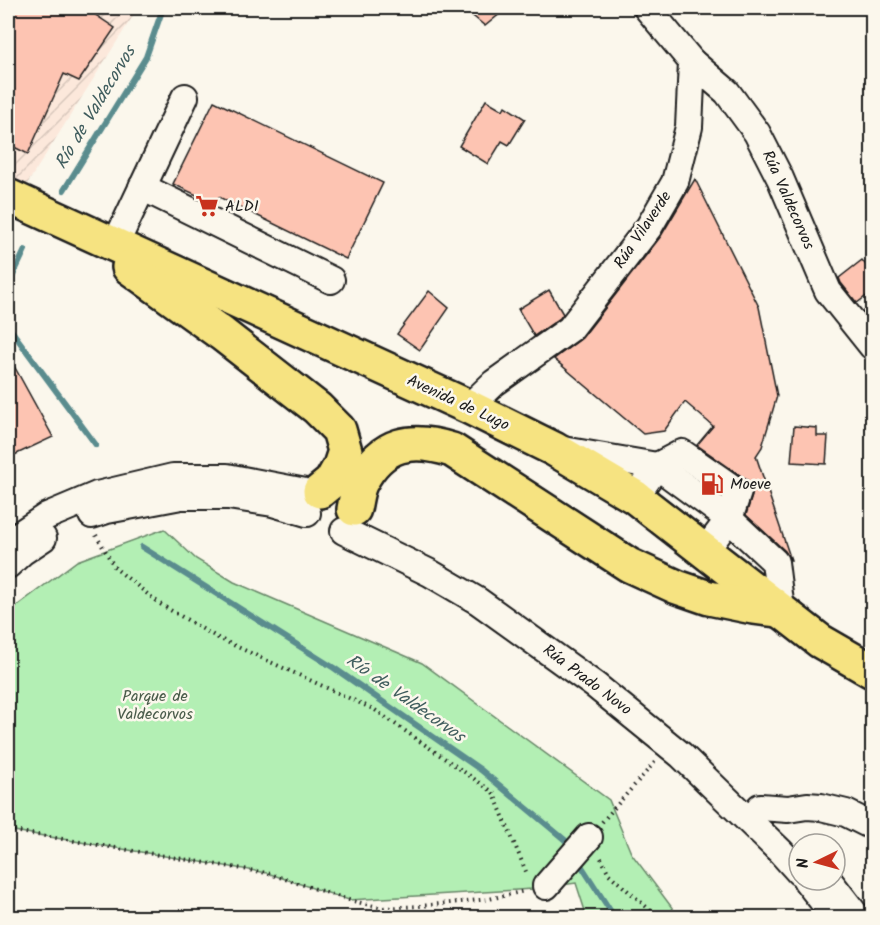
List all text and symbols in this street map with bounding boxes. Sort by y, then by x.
water label: Río de Valdecorvos [48,39,146,175]
street label: Rúa Valdecorvos [755,146,821,254]
street label: Rúa Vilaverde [608,186,678,274]
supermarket icon: ALDI [194,193,220,219]
place label: ALDI [225,194,259,219]
street label: Avenida de Lugo [403,368,513,438]
fuel station icon: Moeve [699,471,725,497]
place label: Moeve [730,472,771,497]
street label: Rúa Prado Novo [537,638,637,722]
water label: Río de Valdecorvos [340,647,472,752]
park label: Parque de Valdecorvos [117,684,193,727]
north arrow [787,832,847,892]
text: N [791,857,816,869]

